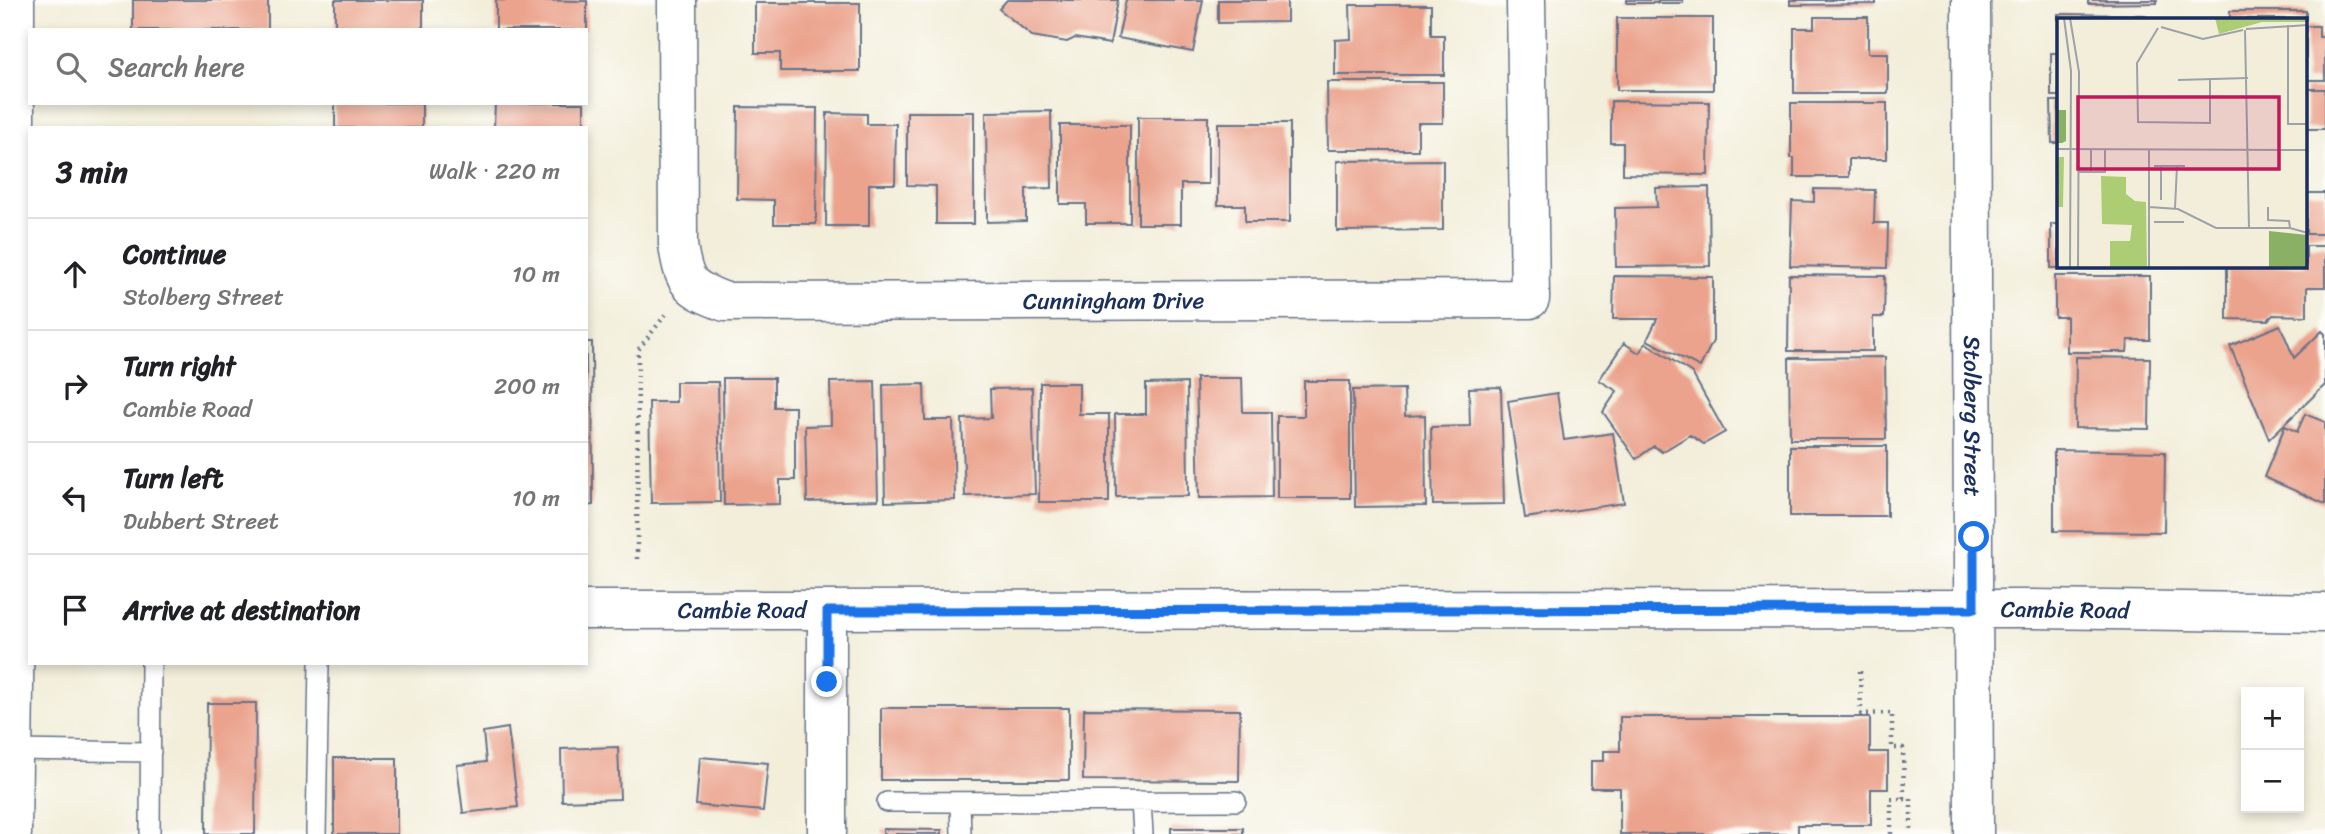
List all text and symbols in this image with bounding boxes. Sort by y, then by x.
inset map [2057,18,2308,268]
search box [28,28,588,105]
text: Search here [108,44,245,90]
icon: search [52,48,90,86]
text: 3 min [56,145,128,199]
text: Walk · 220 m [429,151,560,192]
text: Continue [123,231,226,277]
text: 10 m [512,254,560,295]
icon: ahead [56,255,94,293]
text: Stolberg Street [123,277,284,318]
street label: Cunningham Drive [1023,280,1204,321]
street label: Stolberg Street [1952,336,1993,496]
text: Turn right [123,343,236,389]
text: 200 m [494,366,560,407]
icon: right [56,367,94,405]
text: Cambie Road [123,389,252,430]
text: Turn left [123,455,223,501]
text: 10 m [512,478,560,519]
icon: left [56,479,94,517]
text: Dubbert Street [123,501,279,542]
route start [1958,521,1989,552]
text: Arrive at destination [123,587,360,633]
street label: Cambie Road [2001,588,2131,631]
street label: Cambie Road [678,589,808,630]
icon: arrive [56,591,94,629]
route end [811,666,842,697]
map controls [2241,687,2304,813]
button: + [2241,687,2304,750]
button: − [2241,750,2304,813]

